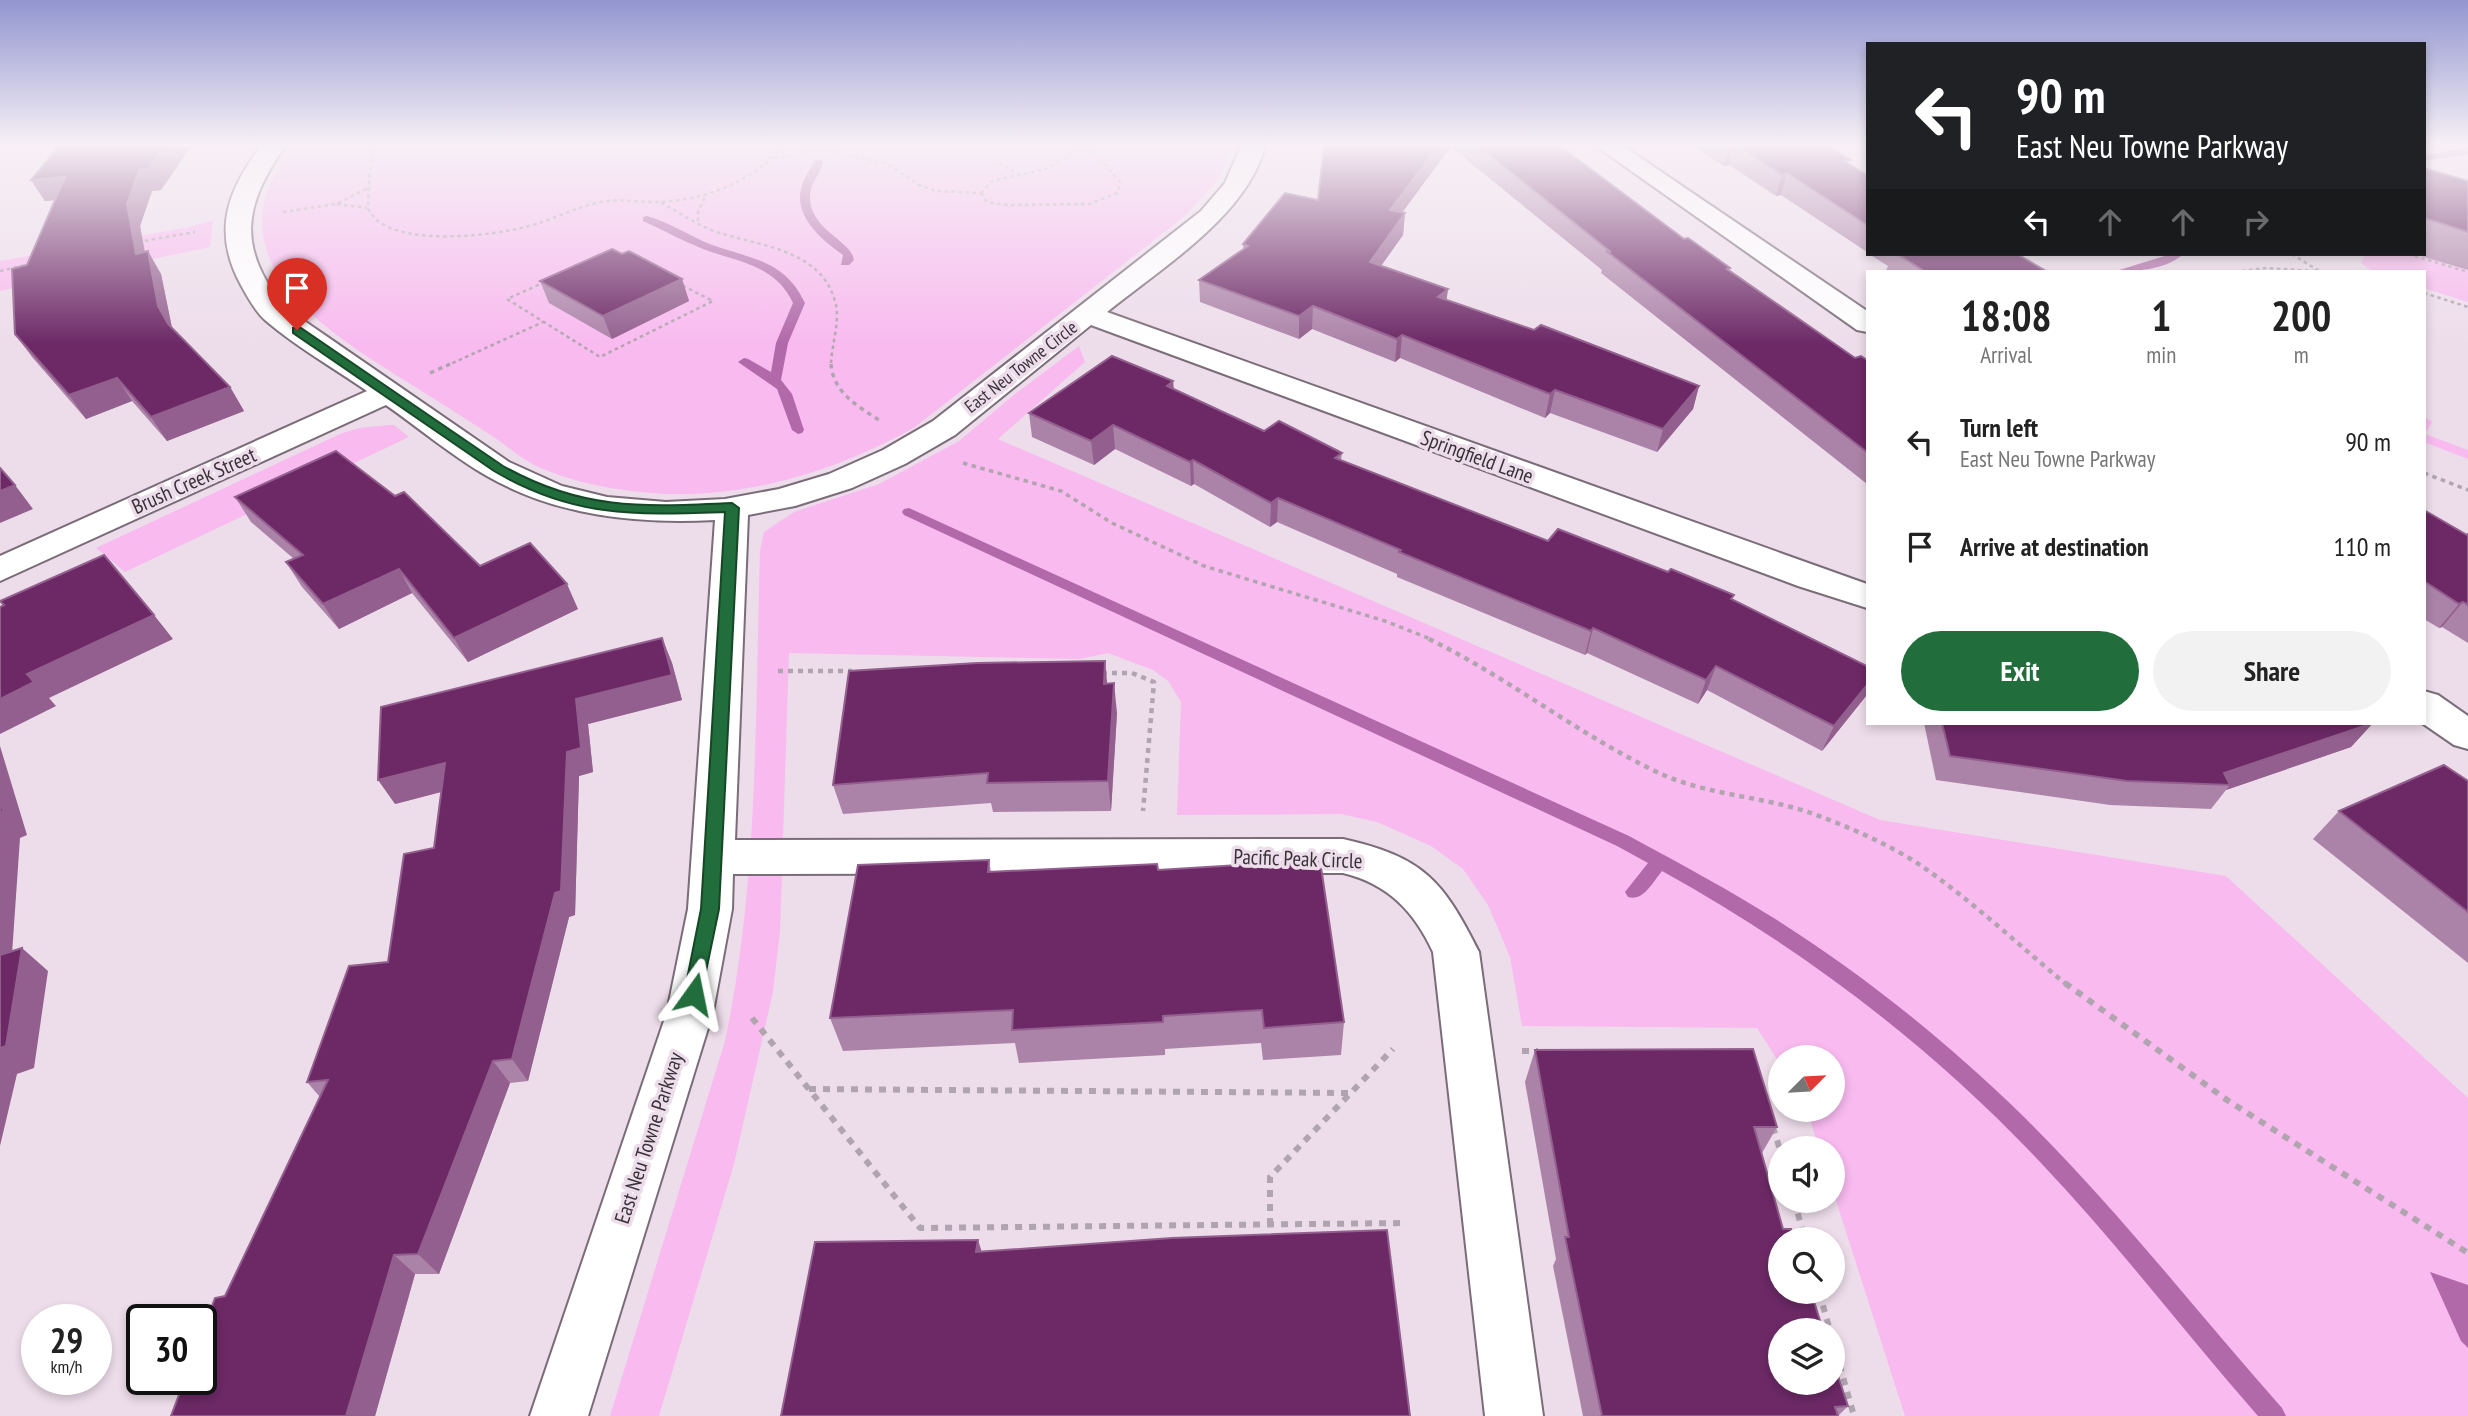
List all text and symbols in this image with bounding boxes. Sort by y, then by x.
text: 90 m [2016,63,2105,127]
icon: left [1901,70,1992,161]
text: East Neu Towne Parkway [2016,125,2288,167]
icon: left [2018,203,2056,241]
icon: ahead [2091,203,2129,241]
icon: ahead [2164,203,2202,241]
icon: right [2237,203,2275,241]
pin [267,258,327,330]
icon: arrive [278,269,316,307]
text: 18:08 [1961,288,2052,343]
text: 1 [2151,288,2171,343]
text: 200 [2271,288,2331,343]
street label: East Neu Towne Circle [960,315,1082,418]
text: Arrival [1980,340,2032,369]
text: min [2146,340,2176,369]
text: m [2294,340,2309,369]
text: Turn left [1960,411,2038,444]
icon: left [1901,423,1939,461]
street label: Springfield Lane [1417,424,1537,489]
text: 90 m [2345,425,2391,458]
street label: Brush Creek Street [127,441,260,520]
text: East Neu Towne Parkway [1960,444,2155,473]
icon: arrive [1901,528,1939,566]
text: Arrive at destination [1960,530,2149,563]
text: 110 m [2333,530,2391,563]
button: Exit [1901,631,2139,711]
button: Share [2153,631,2391,711]
street label: Pacific Peak Circle [1233,843,1363,874]
position arrow [657,957,731,1031]
north arrow [1768,1045,1844,1122]
map controls [1768,1045,1845,1395]
street label: East Neu Towne Parkway [608,1049,689,1227]
button: sound [1768,1136,1845,1213]
button: search [1768,1227,1845,1304]
speed limit sign: 30 [126,1304,217,1395]
text: 29 [50,1317,83,1363]
button: layers [1768,1318,1845,1395]
text: km/h [51,1355,82,1378]

